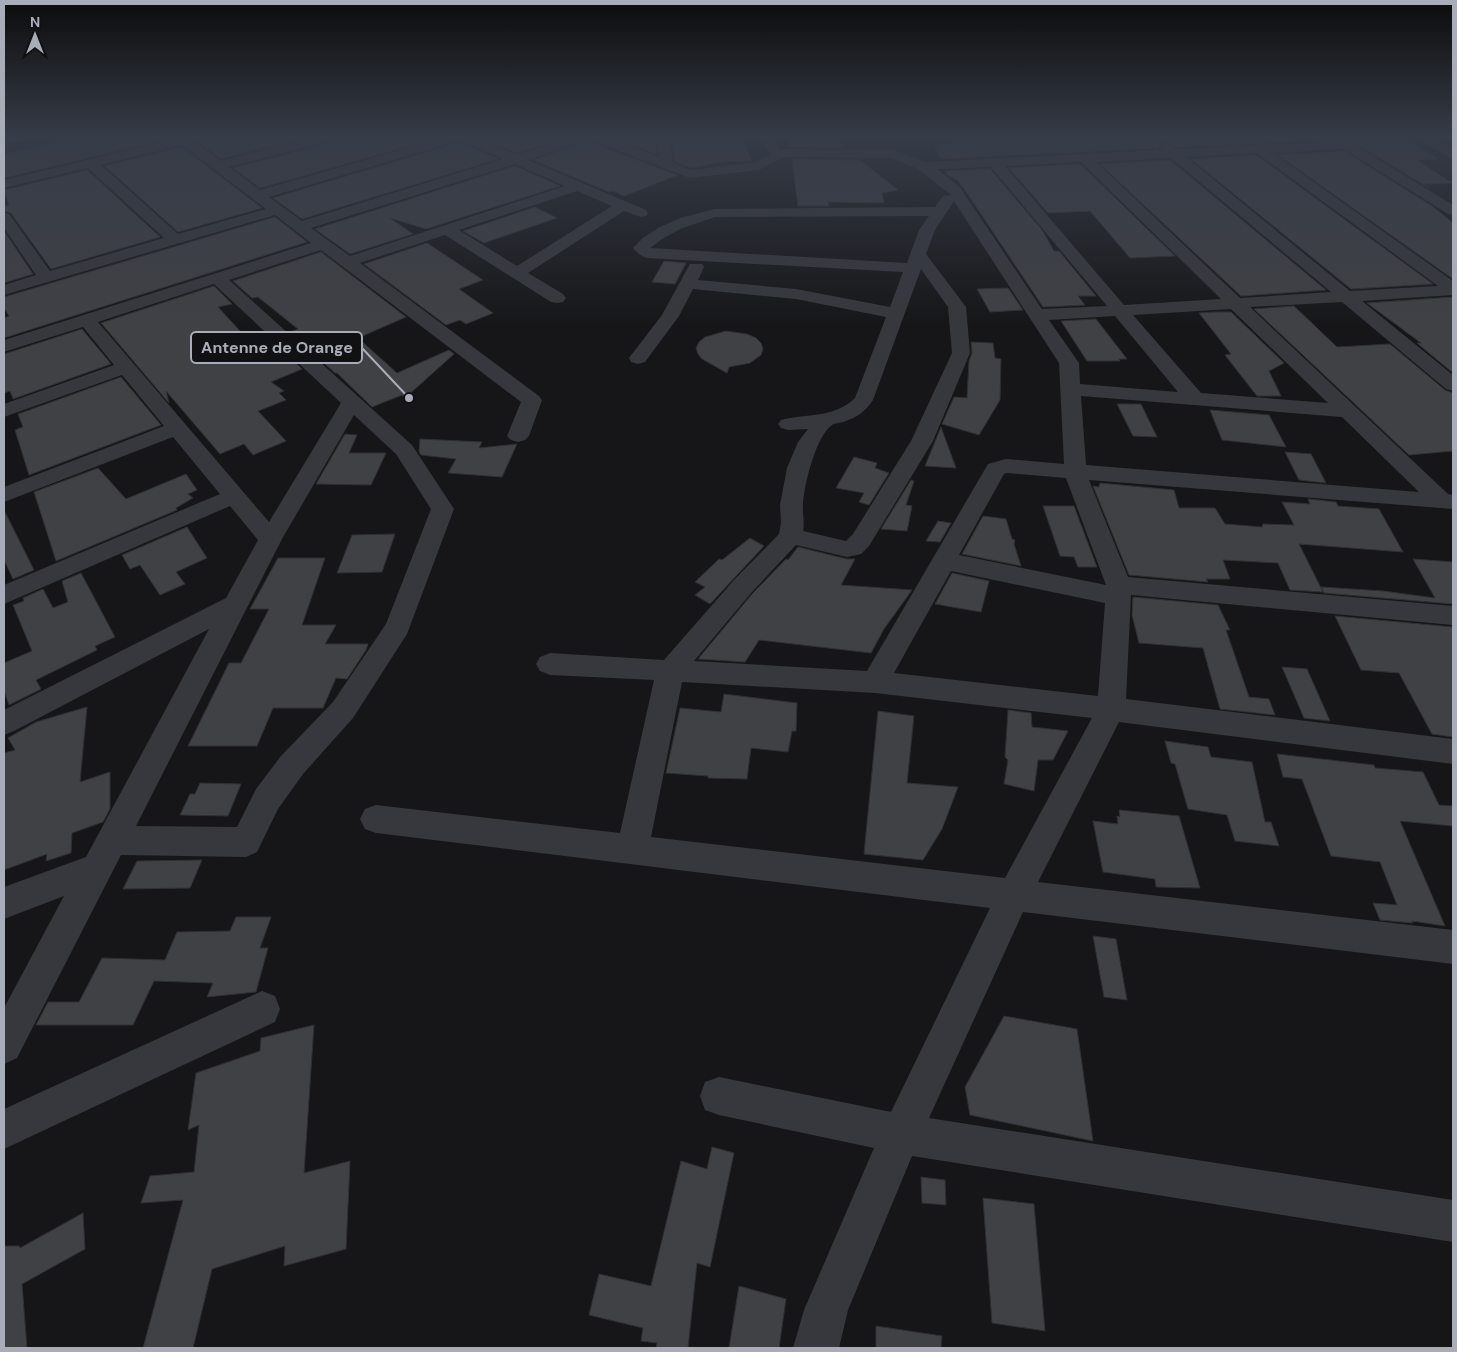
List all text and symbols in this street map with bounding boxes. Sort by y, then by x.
north arrow [10,10,60,60]
text: N [30,13,40,31]
callout: Antenne de Orange [191,332,362,363]
text: Antenne de Orange [201,337,353,358]

